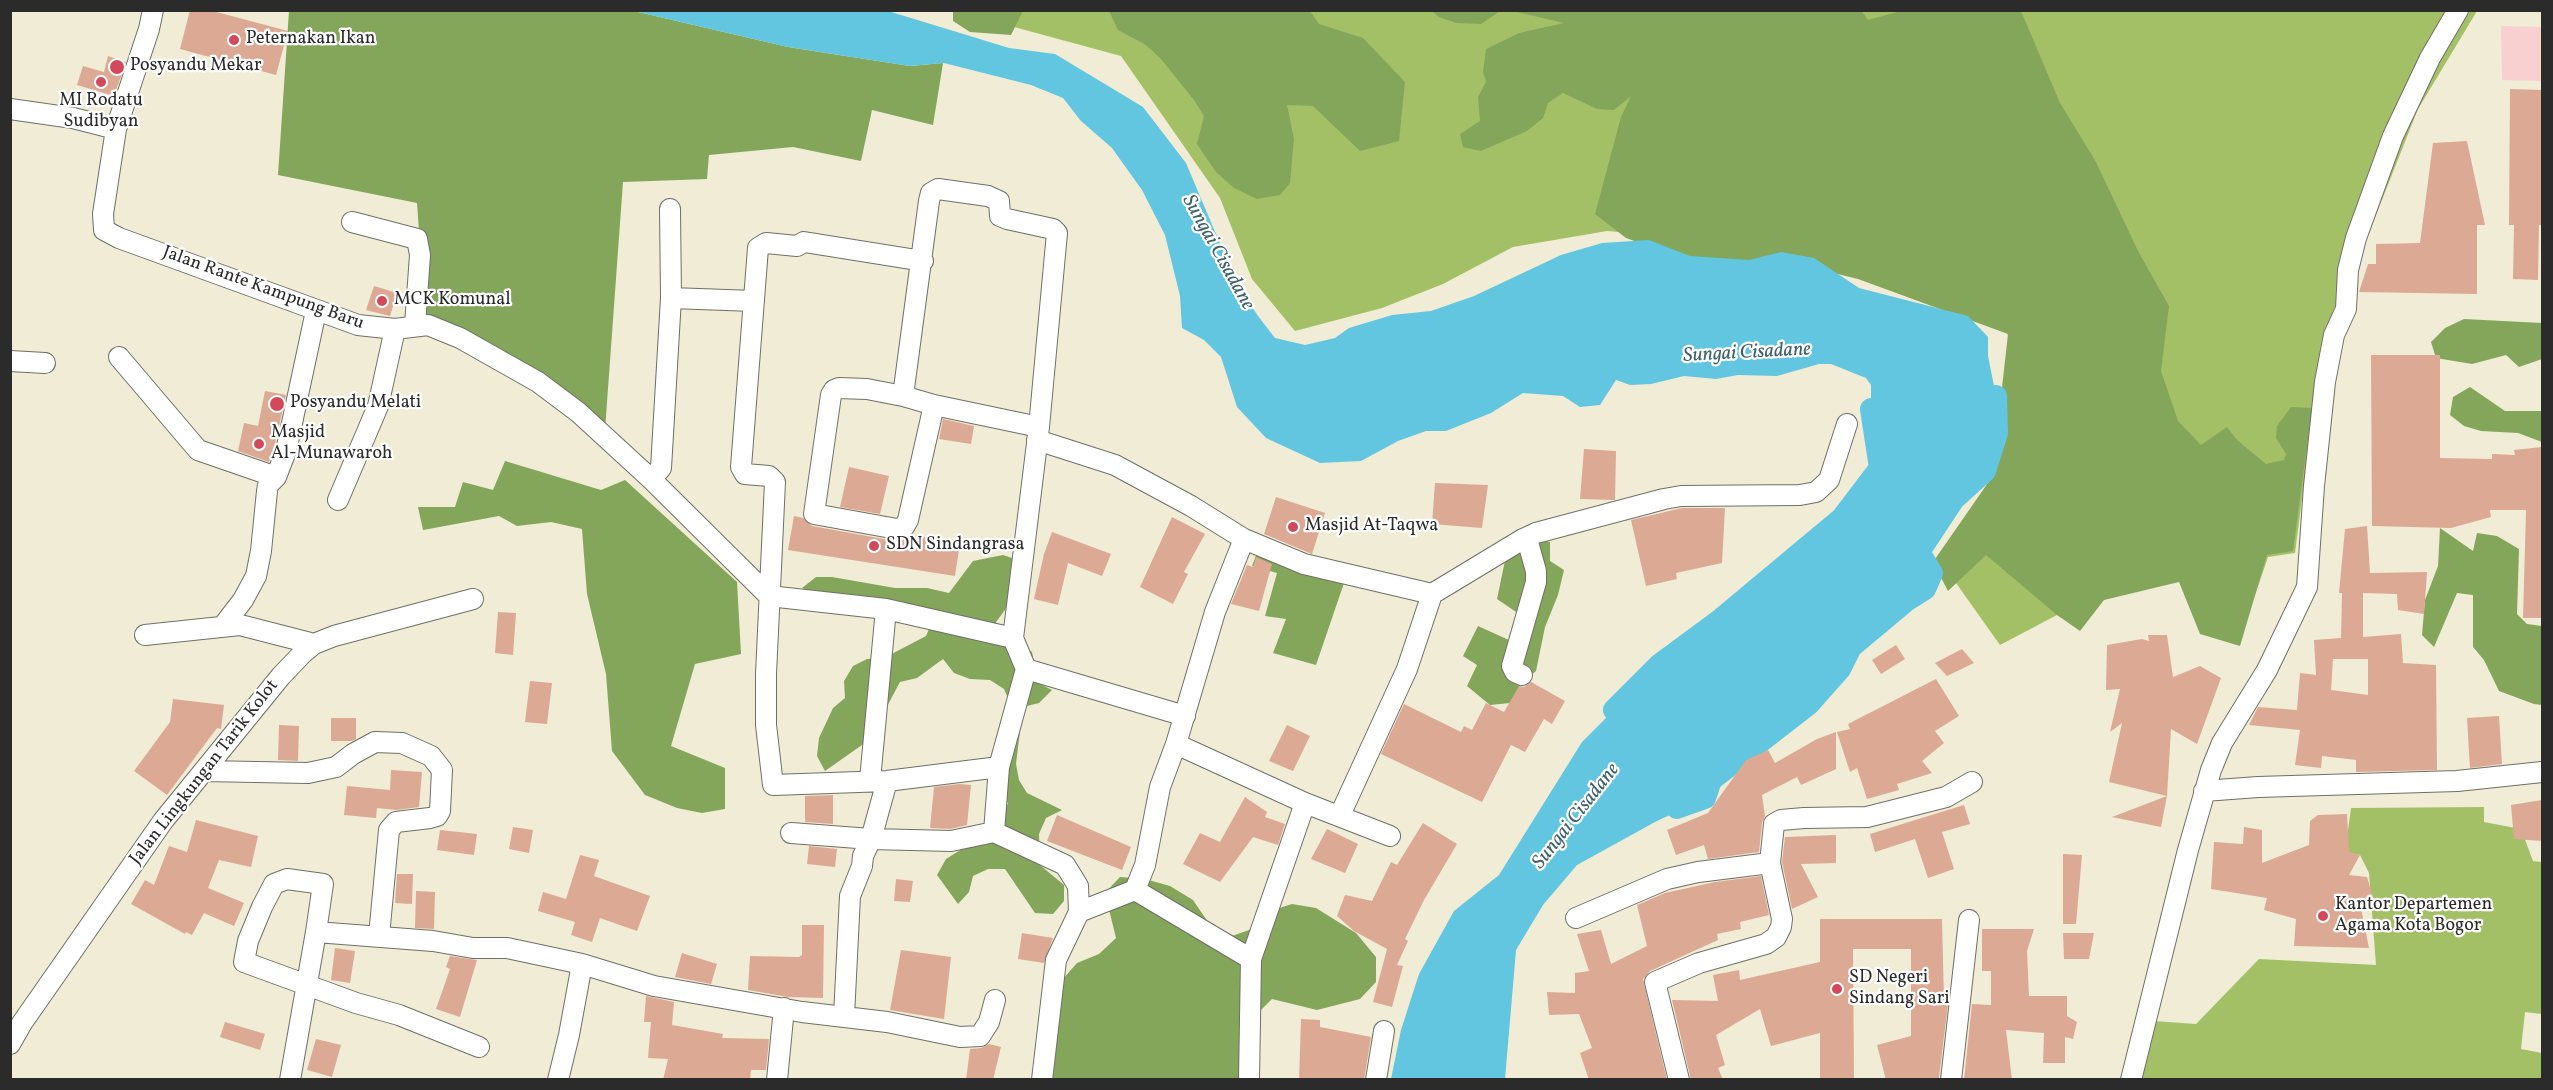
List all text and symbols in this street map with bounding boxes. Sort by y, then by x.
place label: Peternakan Ikan [246,29,376,51]
marker: Peternakan Ikan [227,33,241,47]
place label: Posyandu Mekar [130,56,262,78]
marker: Posyandu Mekar [108,58,126,76]
marker: MI Rodatu Sudibyan [94,75,108,89]
place label: MI Rodatu Sudibyan [59,91,143,134]
water label: Sungai Cisadane [1176,191,1258,315]
street label: Jalan Rante Kampung Baru [159,242,367,336]
place label: MCK Komunal [394,290,511,312]
marker: MCK Komunal [375,294,389,308]
water label: Sungai Cisadane [1683,339,1811,369]
place label: Posyandu Melati [290,393,421,415]
marker: Posyandu Melati [268,395,286,413]
place label: Masjid Al-Munawaroh [271,423,393,466]
marker: Masjid Al-Munawaroh [252,437,266,451]
place label: Masjid At-Taqwa [1305,516,1438,538]
marker: Masjid At-Taqwa [1286,520,1300,534]
place label: SDN Sindangrasa [886,535,1024,557]
marker: SDN Sindangrasa [867,539,881,553]
street label: Jalan Lingkungan Tarik Kolot [126,676,284,870]
water label: Sungai Cisadane [1528,759,1626,875]
place label: Kantor Departemen Agama Kota Bogor [2335,895,2492,938]
marker: Kantor Departemen Agama Kota Bogor [2316,909,2330,923]
place label: SD Negeri Sindang Sari [1849,968,1950,1010]
marker: SD Negeri Sindang Sari [1830,982,1844,996]

